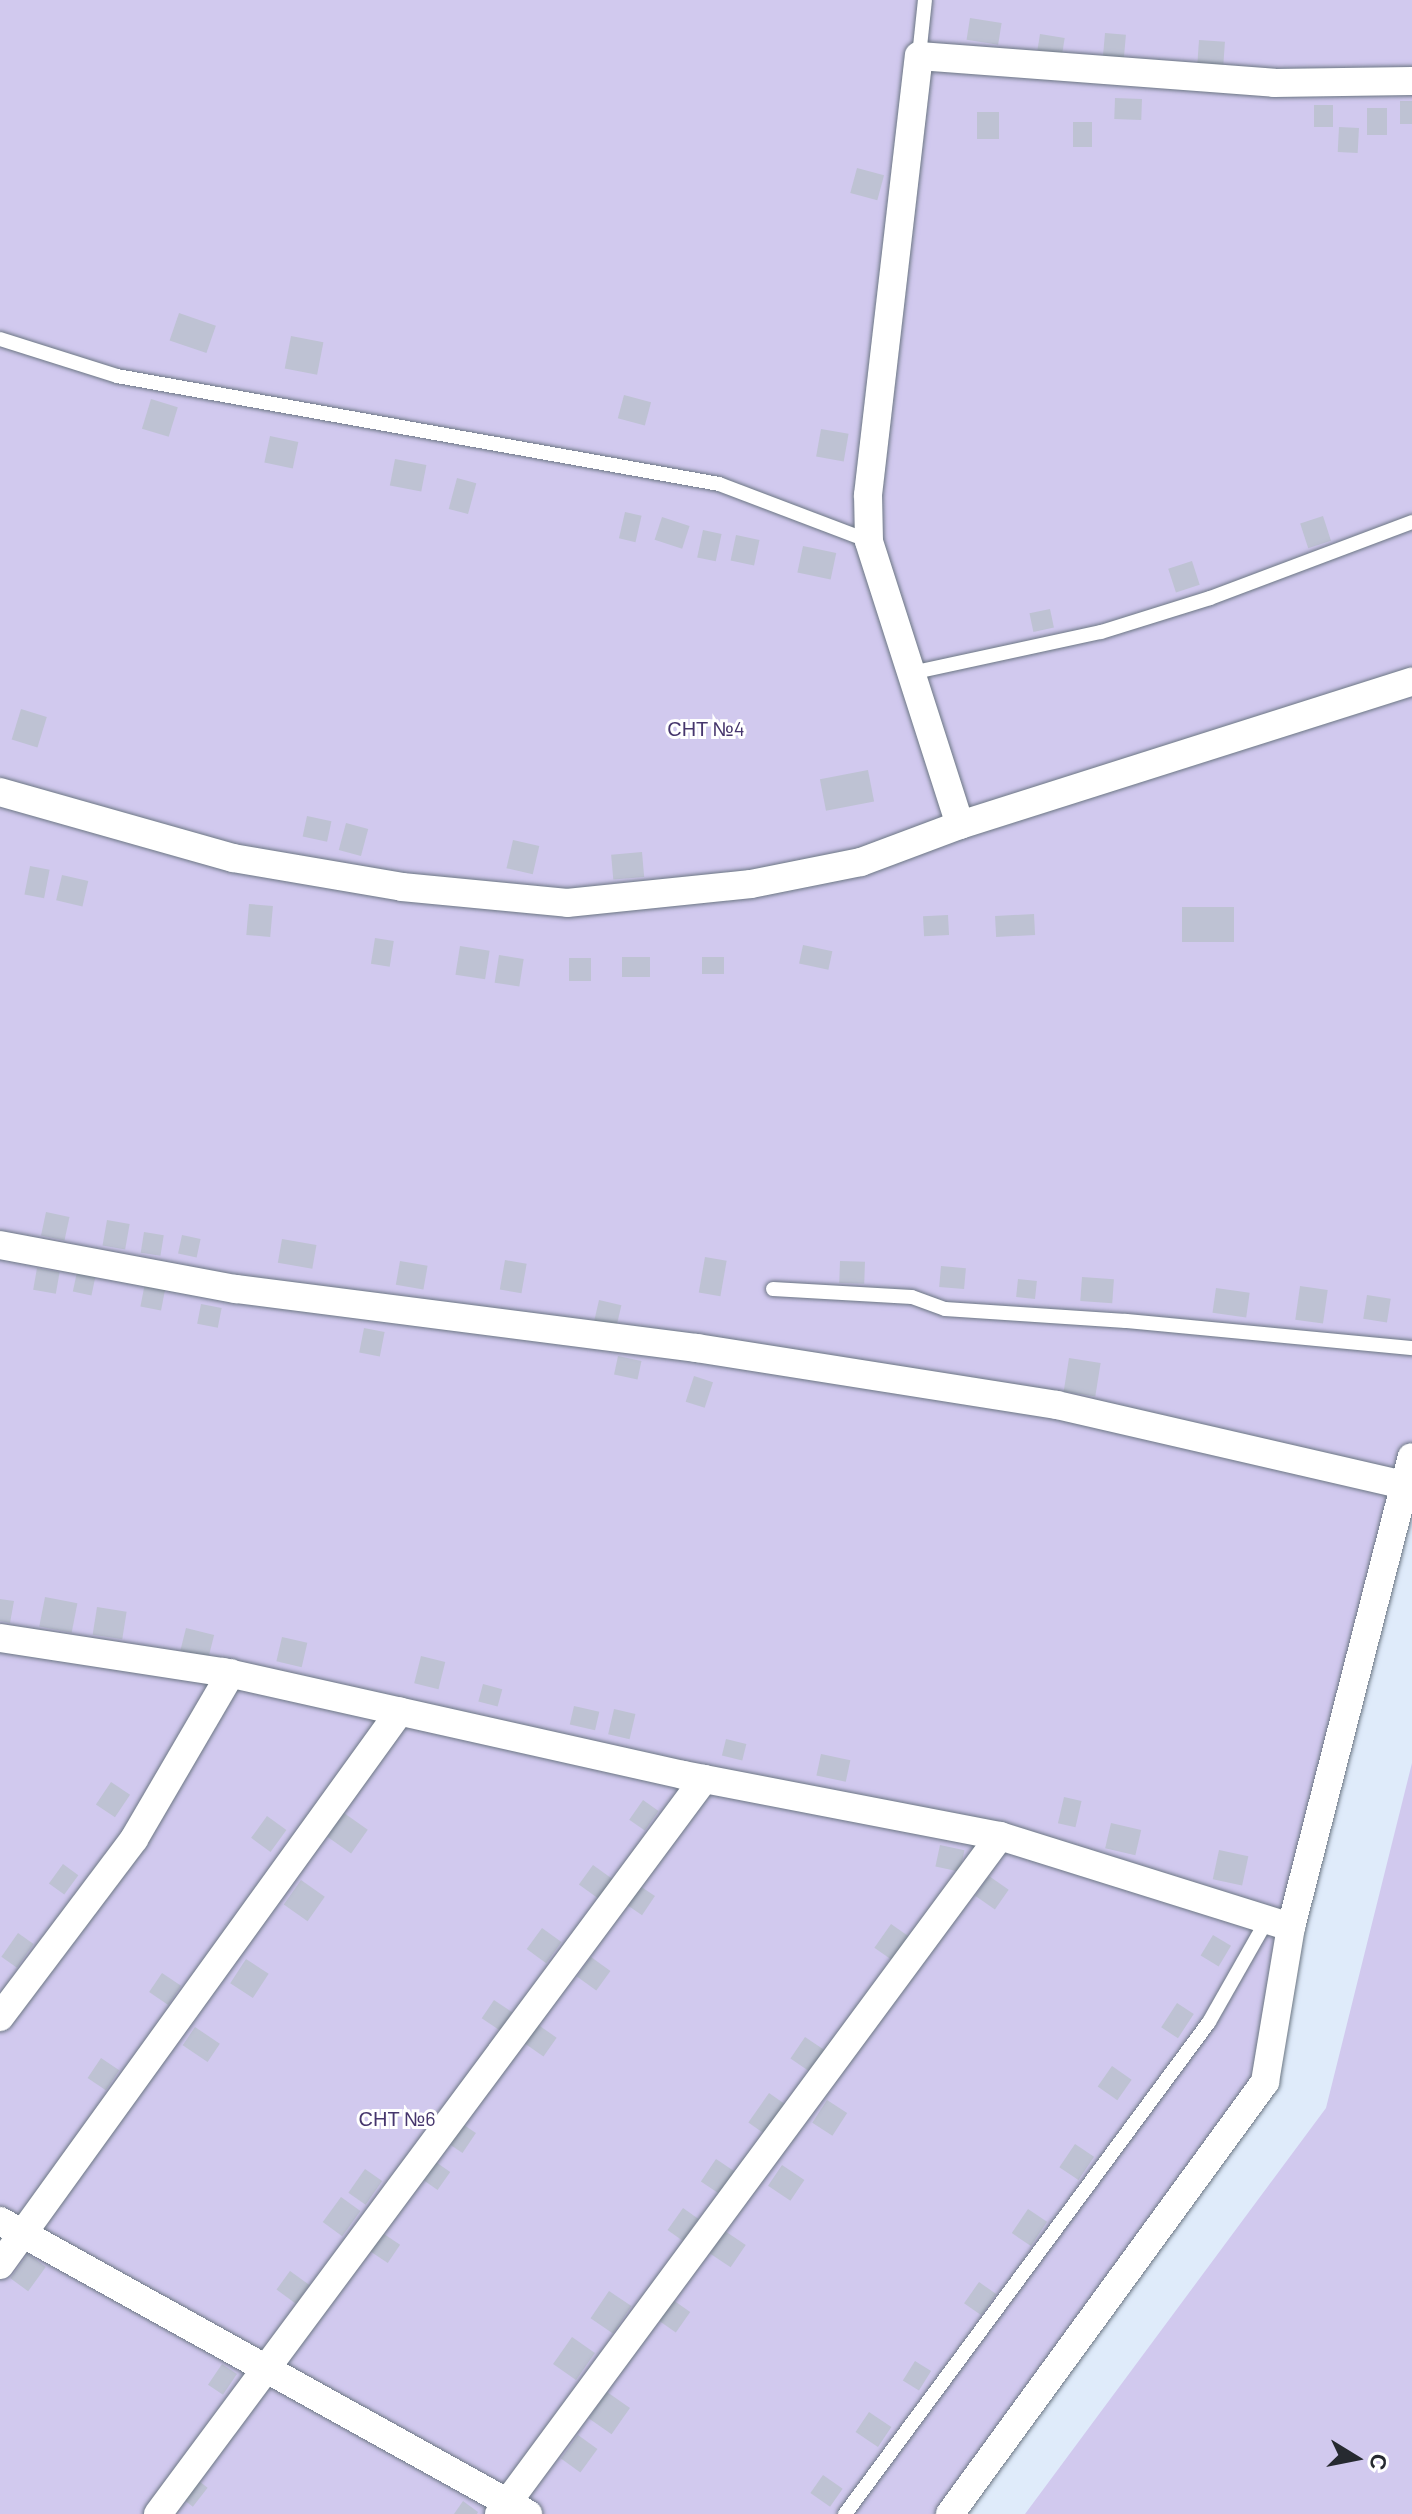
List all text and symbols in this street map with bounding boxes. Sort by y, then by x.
park label: СНТ №4 [667,716,745,740]
park label: СНТ №6 [359,2106,435,2130]
north arrow [1316,2418,1396,2498]
text: С [1365,2452,1394,2472]

